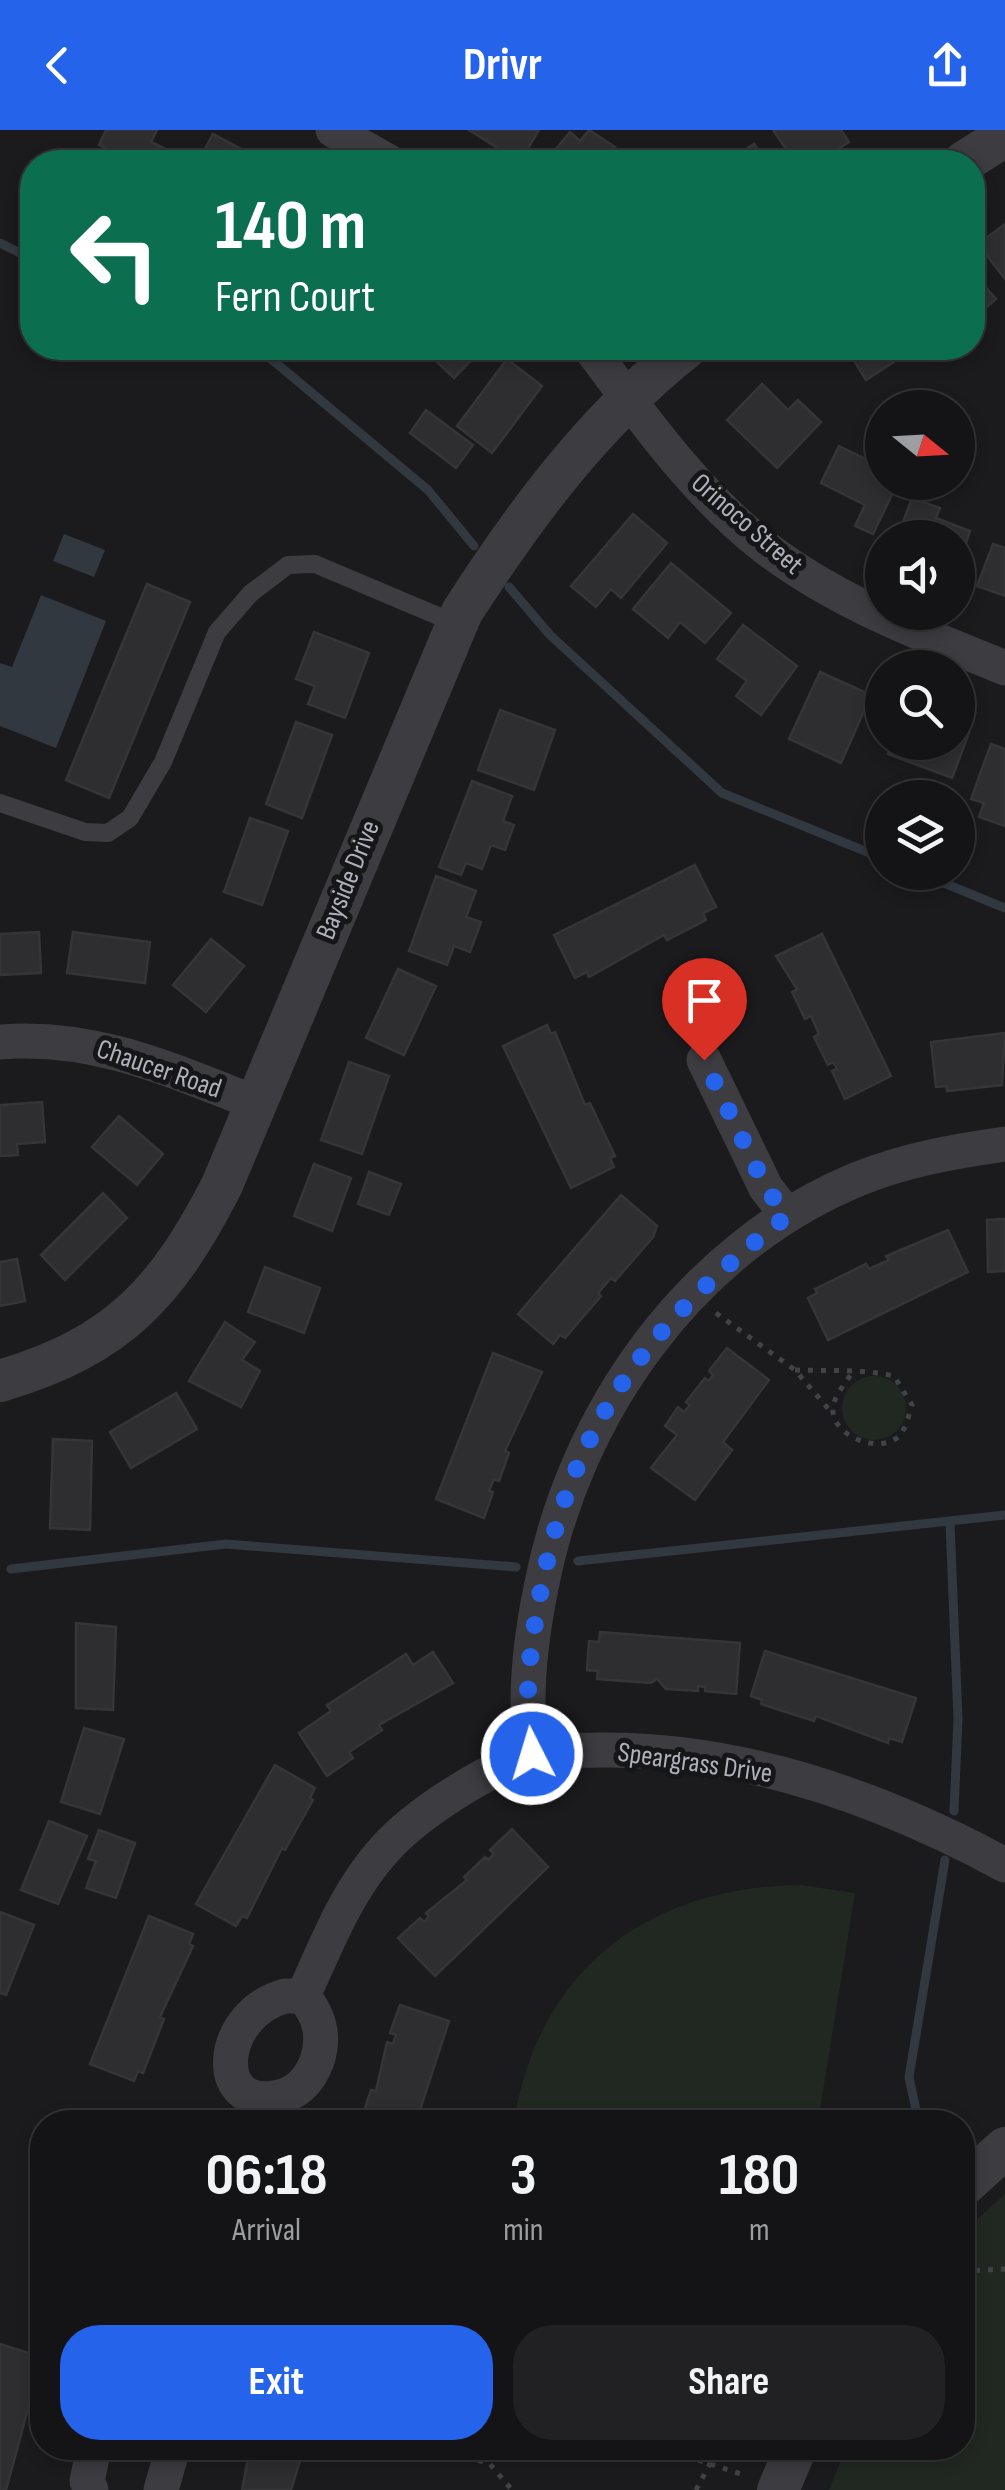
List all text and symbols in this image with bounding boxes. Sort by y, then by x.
icon: back [30,38,85,93]
text: Drivr [463,38,542,93]
icon: share [920,38,975,93]
text: 140 m [215,185,366,269]
icon: left [50,190,180,320]
text: Fern Court [215,270,375,325]
north arrow [865,390,975,500]
map controls [865,390,975,890]
street label: Orinoco Street [685,467,809,581]
button: sound [865,520,975,630]
button: search [865,650,975,760]
button: layers [865,780,975,890]
street label: Bayside Drive [309,816,387,944]
pin [662,958,747,1061]
icon: arrive [677,973,732,1028]
street label: Chaucer Road [92,1032,226,1106]
position arrow [480,1702,584,1806]
street label: Speargrass Drive [616,1736,774,1790]
text: 06:18 [206,2140,328,2212]
text: 3 [510,2140,537,2212]
text: 180 [719,2140,799,2212]
text: Arrival [232,2211,301,2250]
text: min [503,2211,543,2250]
text: m [749,2211,769,2250]
button: Exit [60,2325,493,2440]
button: Share [513,2325,945,2440]

